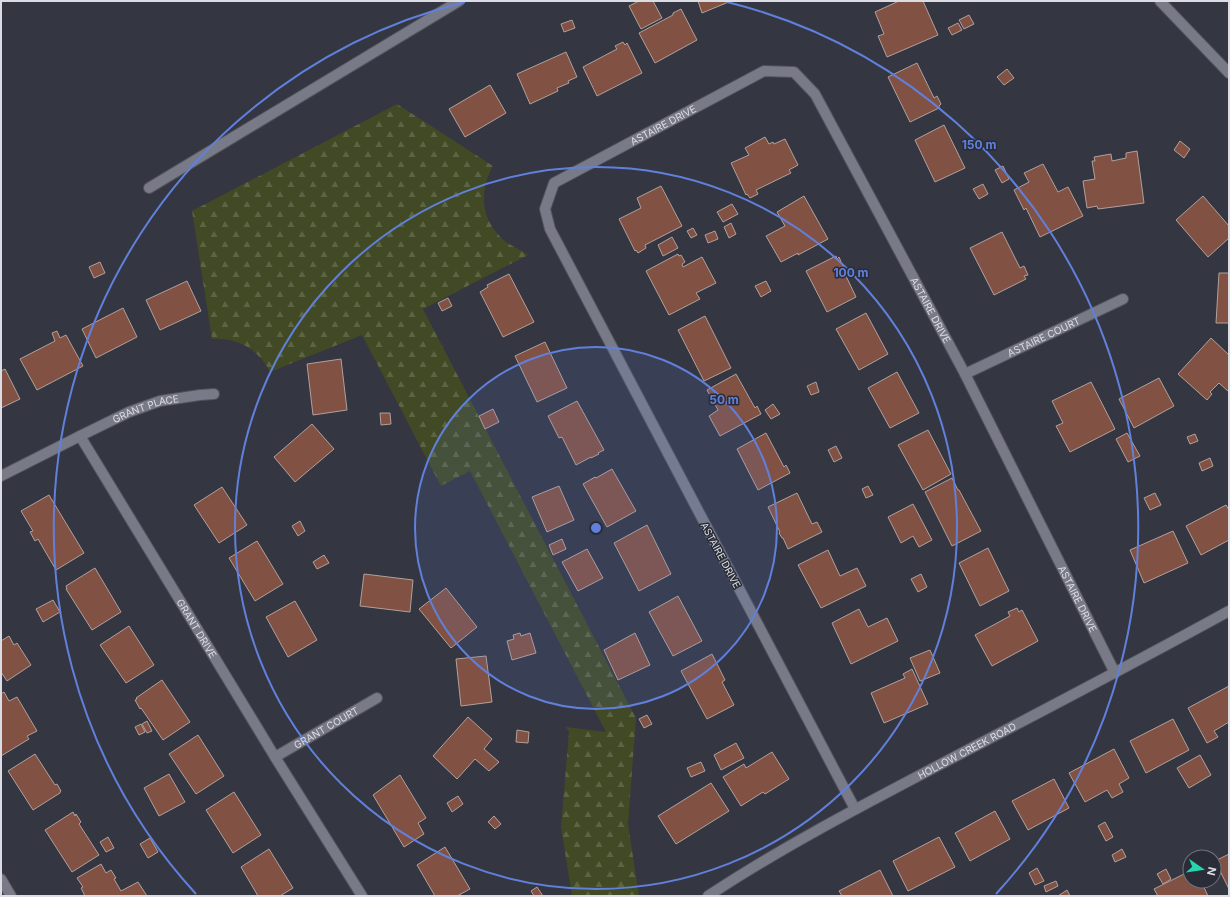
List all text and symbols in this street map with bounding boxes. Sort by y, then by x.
street label: ASTAIRE DRIVE [628,102,698,147]
text: 150 m [962,137,996,152]
text: 100 m [833,265,869,280]
street label: ASTAIRE DRIVE [908,275,953,345]
street label: ASTAIRE COURT [1005,314,1082,359]
street label: GRANT PLACE [110,392,179,425]
text: 50 m [709,392,739,407]
street label: ASTAIRE DRIVE [699,520,743,590]
centre of rings [589,521,603,535]
street label: ASTAIRE DRIVE [1056,563,1100,634]
street label: GRANT DRIVE [174,597,219,660]
street label: GRANT COURT [291,704,361,751]
street label: HOLLOW CREEK ROAD [915,720,1018,781]
north arrow [1182,849,1222,889]
text: N [1204,866,1220,877]

